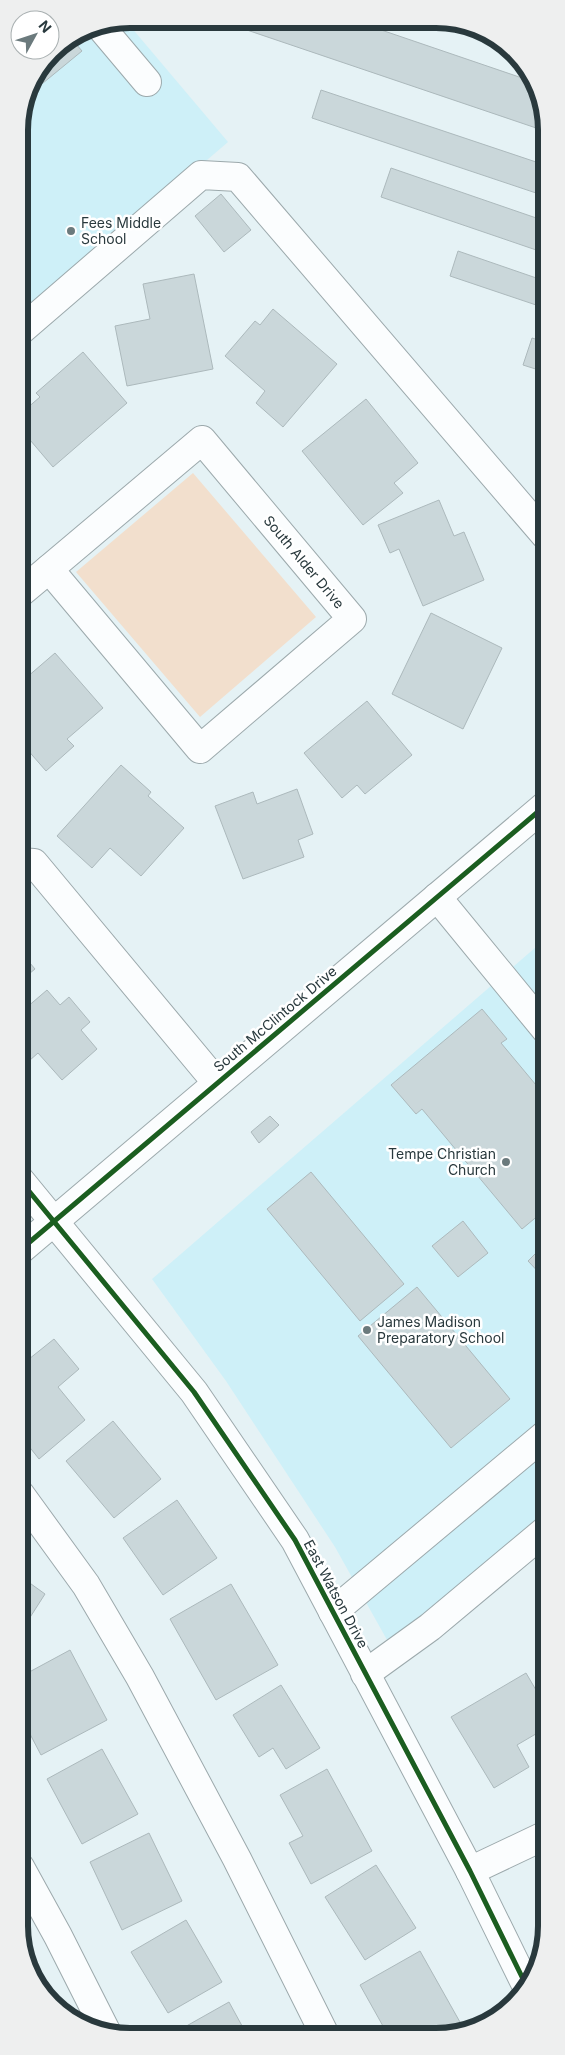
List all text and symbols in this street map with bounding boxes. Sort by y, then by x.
north arrow [10,10,60,60]
text: N [35,17,55,36]
place label: Fees Middle School [81,214,161,247]
marker: Fees Middle School [65,225,77,237]
street label: South Alder Drive [261,512,348,612]
street label: South McClintock Drive [210,962,340,1075]
place label: Tempe Christian Church [388,1145,496,1178]
marker: Tempe Christian Church [500,1156,512,1168]
place label: James Madison Preparatory School [377,1313,504,1346]
marker: James Madison Preparatory School [361,1324,373,1336]
street label: East Watson Drive [301,1537,372,1651]

